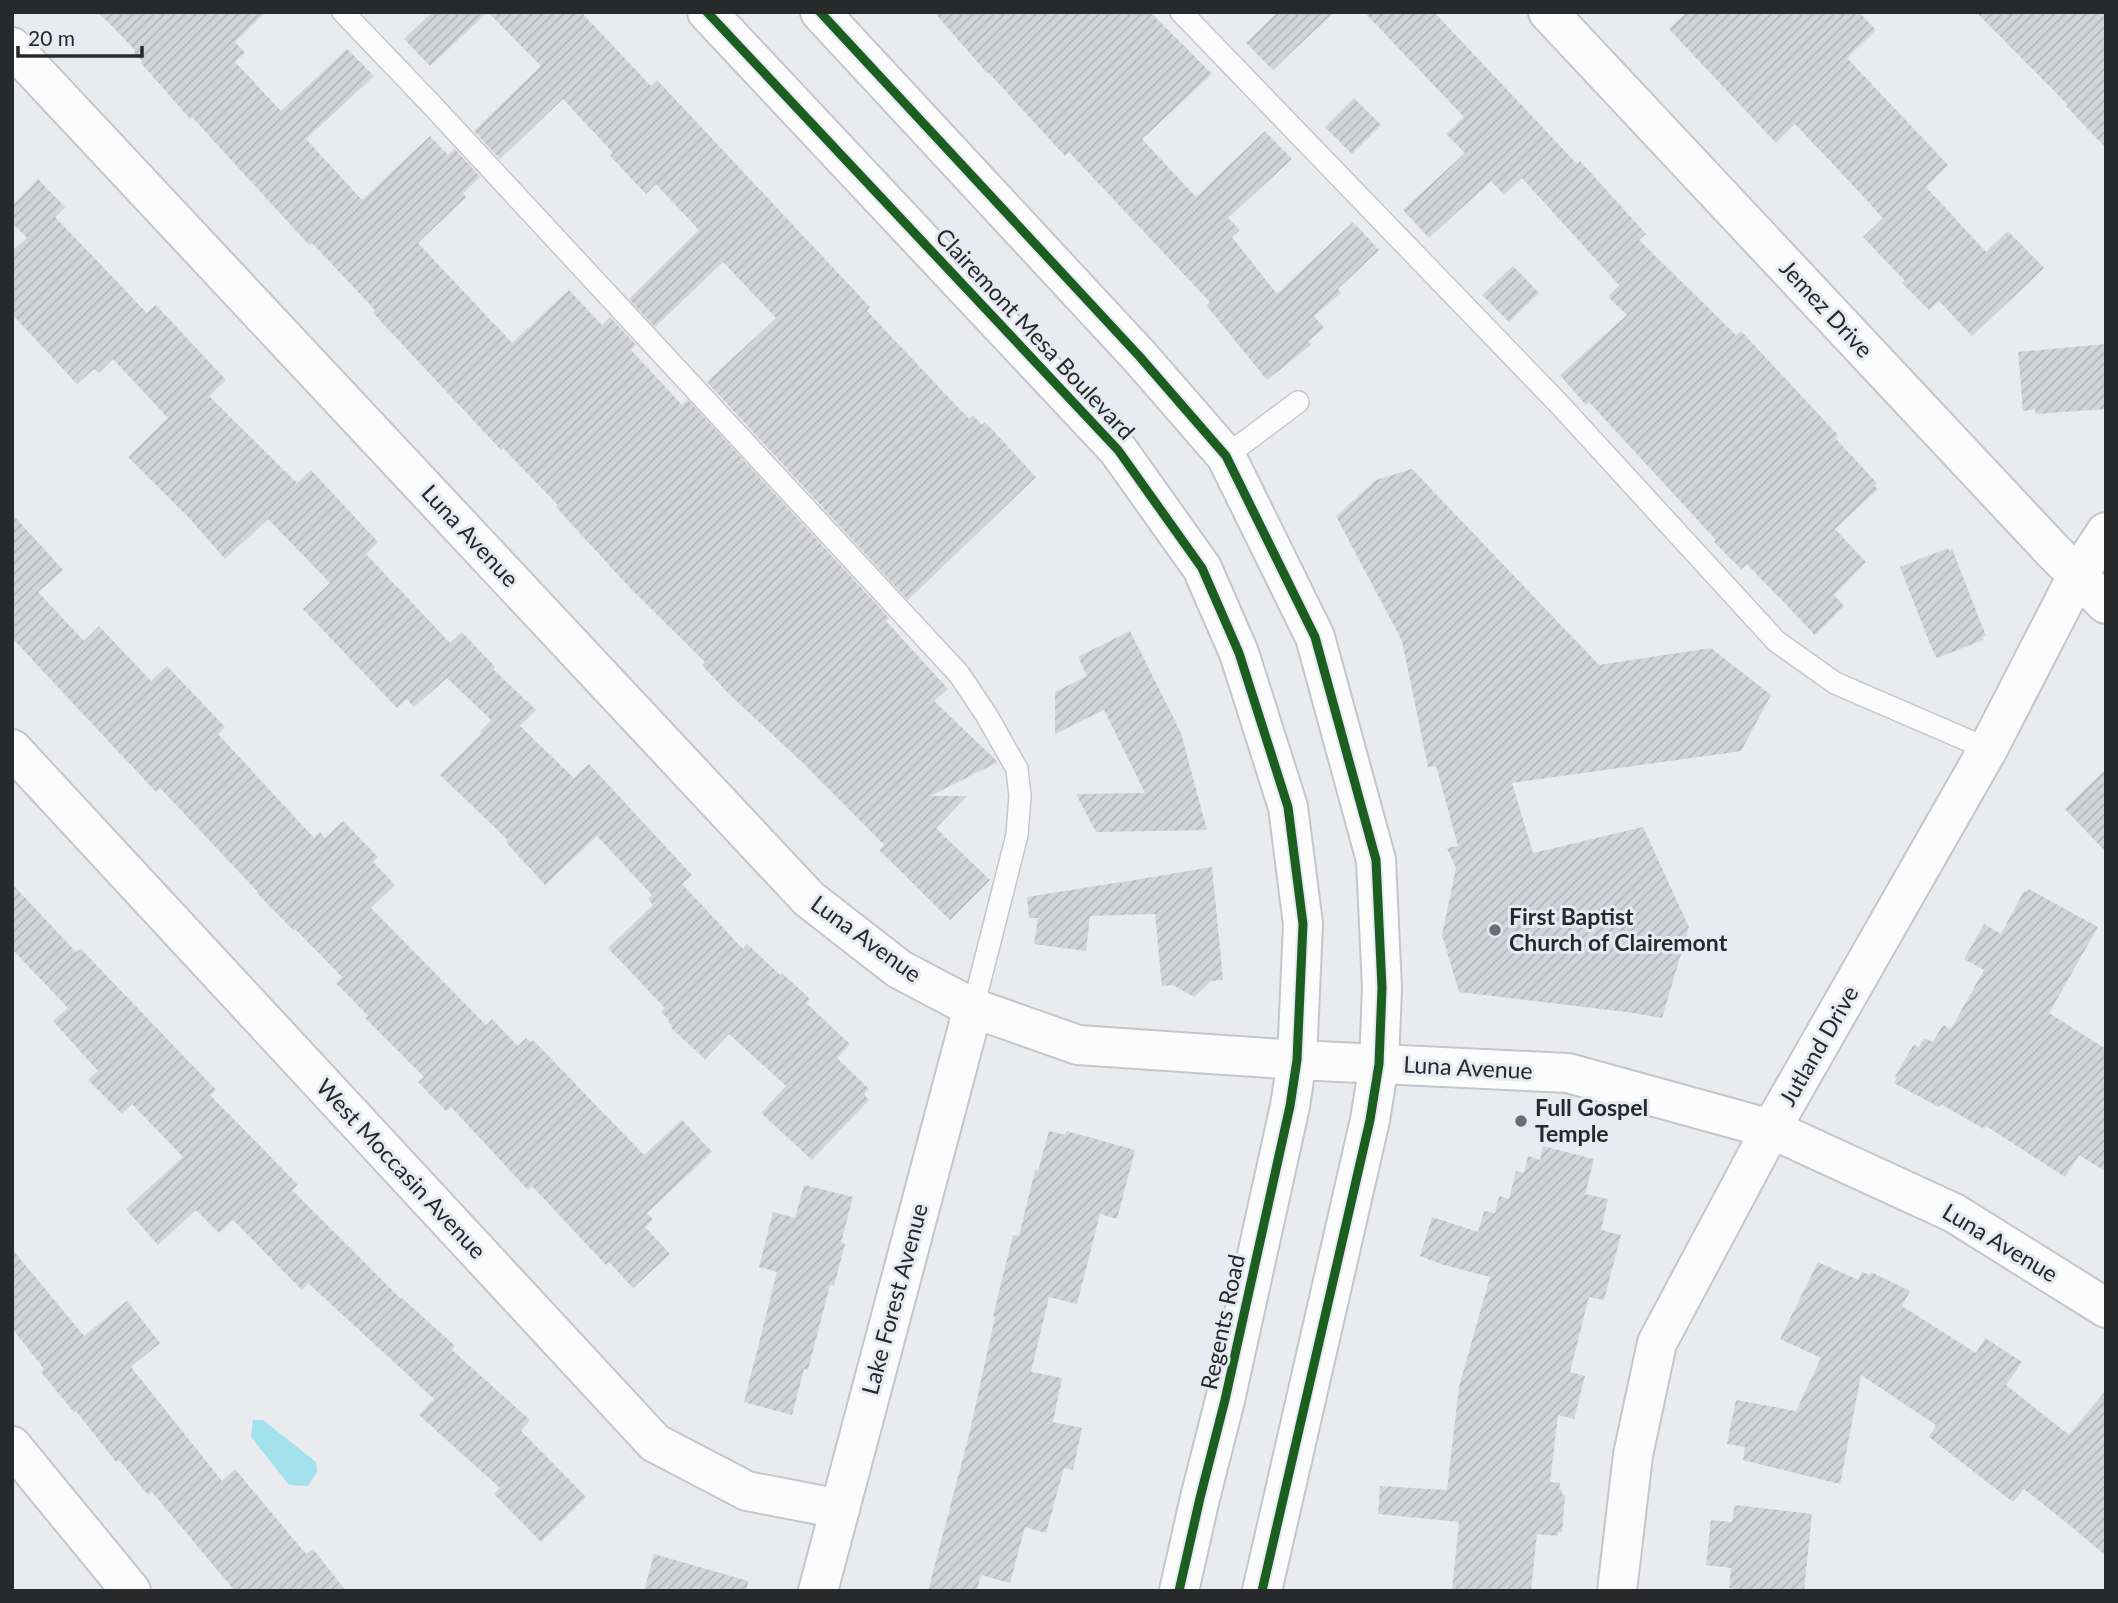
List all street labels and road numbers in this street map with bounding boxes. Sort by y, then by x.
street label: Clairemont Mesa Boulevard [930,222,1141,445]
street label: Jemez Drive [1774,254,1879,363]
street label: Luna Avenue [416,478,525,592]
street label: Luna Avenue [806,889,927,988]
street label: Jutland Drive [1773,981,1864,1110]
street label: Luna Avenue [1403,1050,1533,1084]
street label: West Moccasin Avenue [311,1073,492,1264]
street label: Luna Avenue [1938,1197,2063,1287]
street label: Lake Forest Avenue [855,1200,933,1397]
street label: Regents Road [1194,1252,1250,1392]

